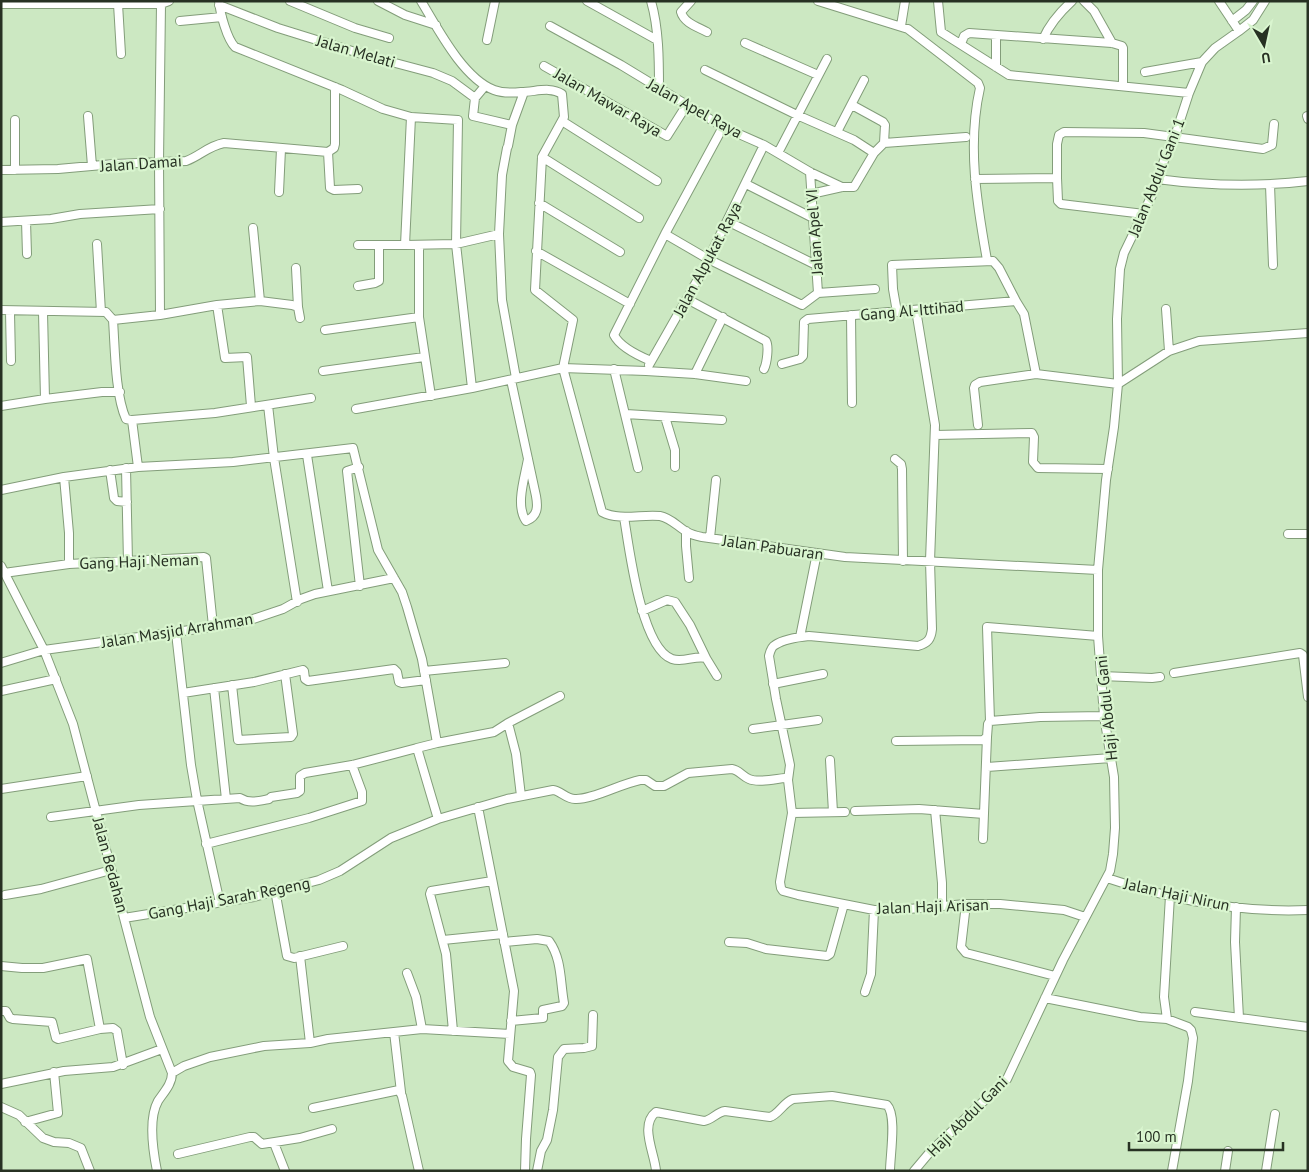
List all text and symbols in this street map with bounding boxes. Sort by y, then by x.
north arrow [1239,20,1289,70]
street label: Jalan Melati [313,30,398,72]
text: U [1260,48,1272,67]
street label: Jalan Mawar Raya [550,63,665,141]
street label: Jalan Apel Raya [643,73,746,142]
street label: Jalan Abdul Gani 1 [1123,115,1189,240]
street label: Jalan Damai [98,150,183,176]
street label: Jalan Apel VI [801,188,827,277]
street label: Jalan Alpukat Raya [668,198,746,321]
street label: Gang Al-Ittihad [859,296,965,324]
street label: Jalan Pabuaran [720,530,825,564]
street label: Gang Haji Neman [79,549,199,573]
street label: Jalan Masjid Arrahman [99,608,254,652]
street label: Haji Abdul Gani [1091,654,1121,762]
street label: Jalan Bedahan [88,814,133,915]
street label: Gang Haji Sarah Regeng [146,872,312,924]
street label: Jalan Haji Nirun [1121,873,1232,915]
street label: Jalan Haji Arisan [876,894,989,918]
street label: Haji Abdul Gani [922,1071,1012,1161]
scale bar [1129,1120,1283,1152]
text: 100 m [1136,1127,1177,1146]

